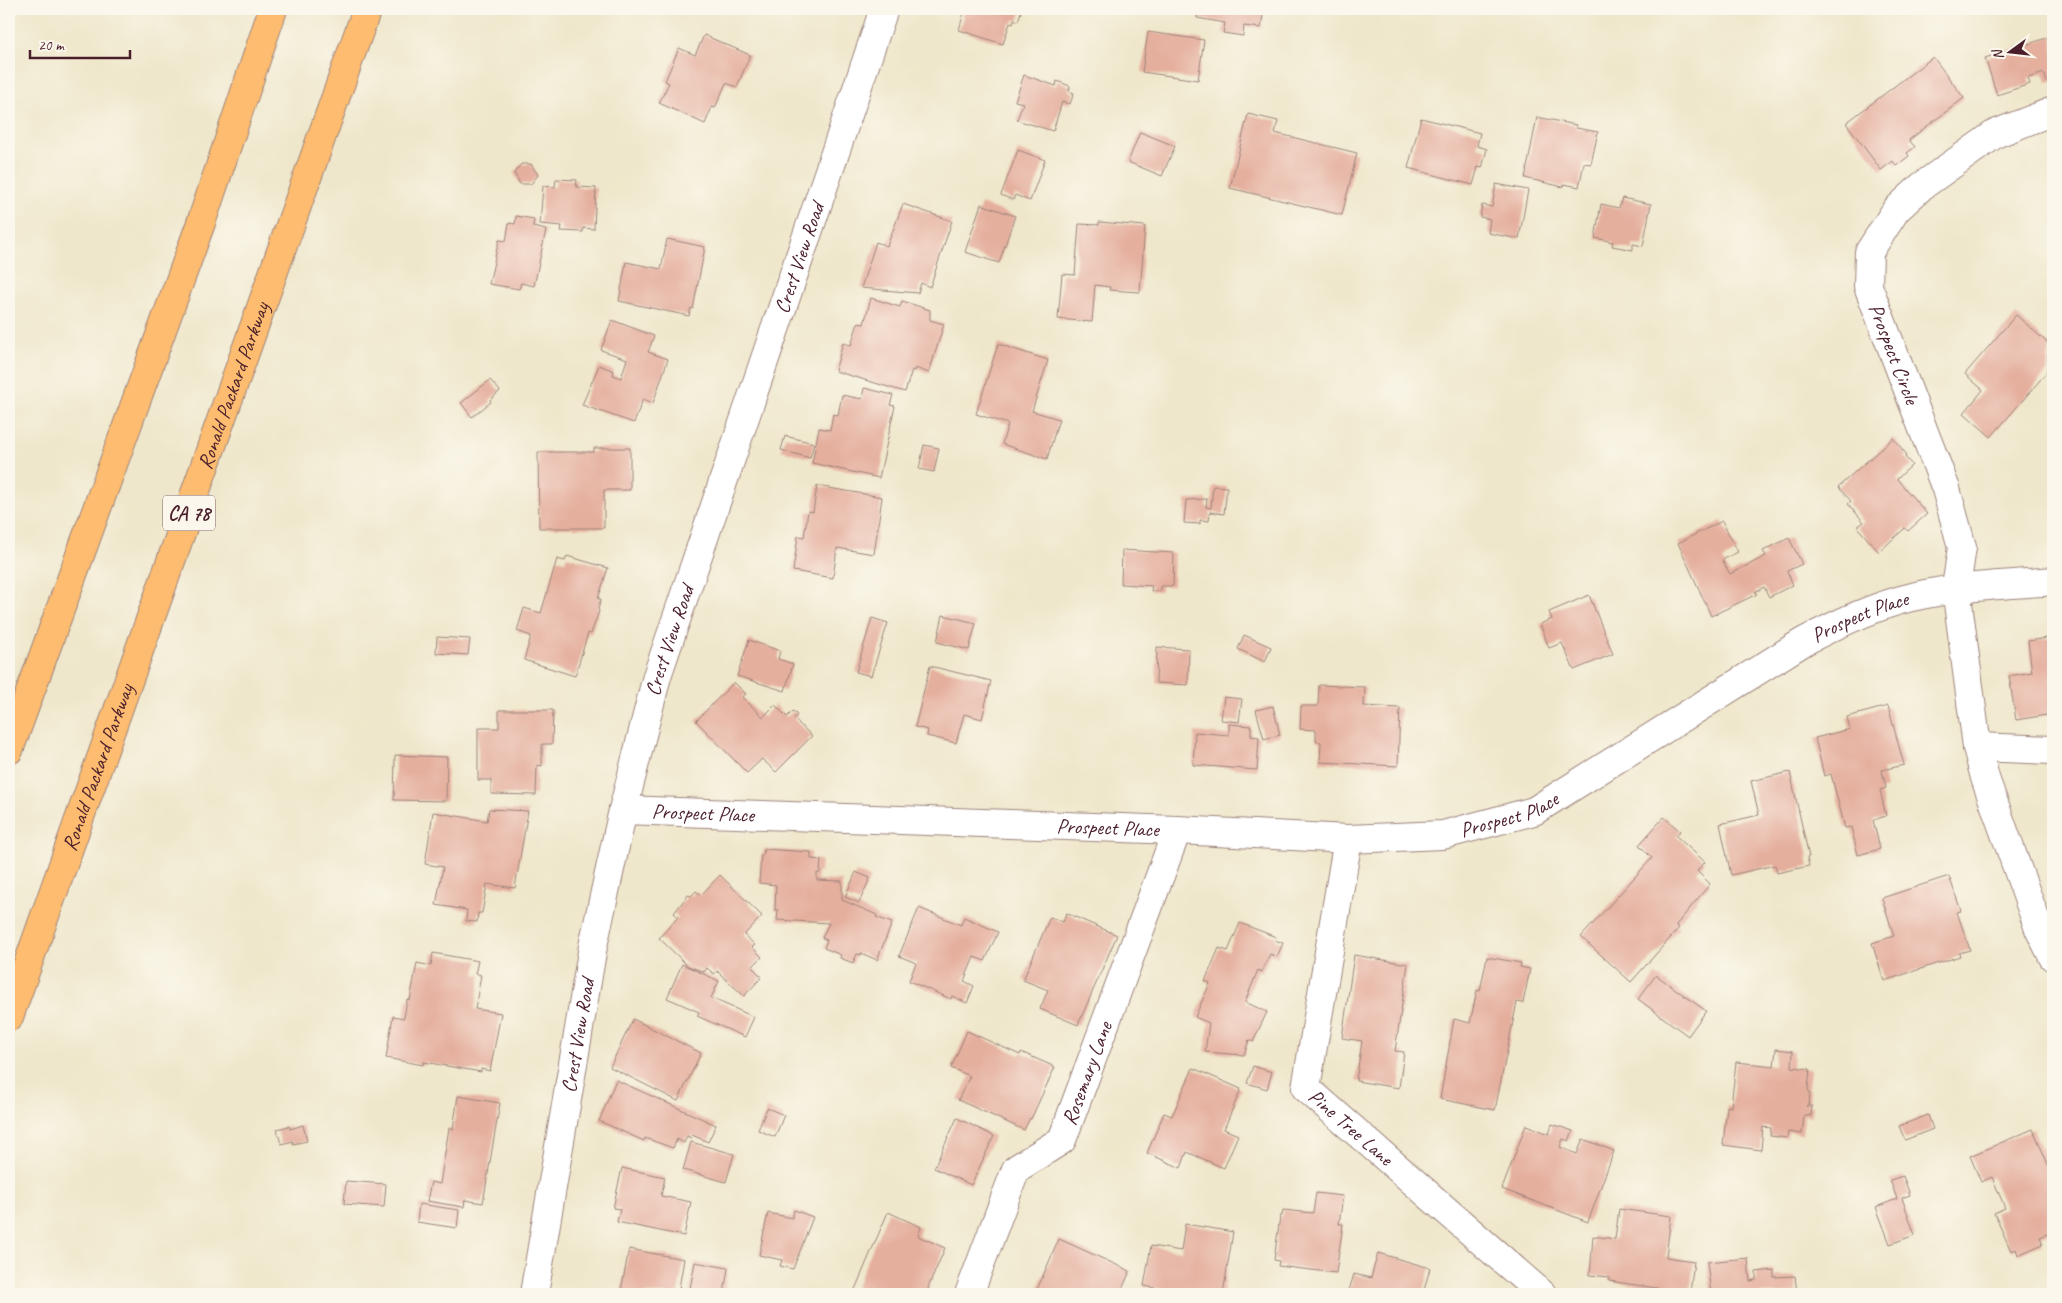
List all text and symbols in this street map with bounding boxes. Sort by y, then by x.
scale bar [30,28,130,60]
north arrow [1984,28,2034,78]
text: 20 m [38,36,65,55]
text: N [1988,47,2007,62]
street label: Crest View Road [768,196,831,317]
street label: Ronald Packard Parkway [192,297,275,472]
street label: Prospect Circle [1863,300,1926,410]
road number: CA 78 [163,496,215,530]
street label: Crest View Road [639,578,701,699]
street label: Prospect Place [1807,585,1913,648]
street label: Ronald Packard Parkway [56,679,140,854]
street label: Prospect Place [1457,785,1565,843]
street label: Prospect Place [651,798,757,828]
street label: Prospect Place [1056,813,1162,842]
street label: Crest View Road [555,973,601,1095]
street label: Rosemary Lane [1056,1017,1118,1129]
street label: Pine Tree Lane [1303,1083,1399,1172]

